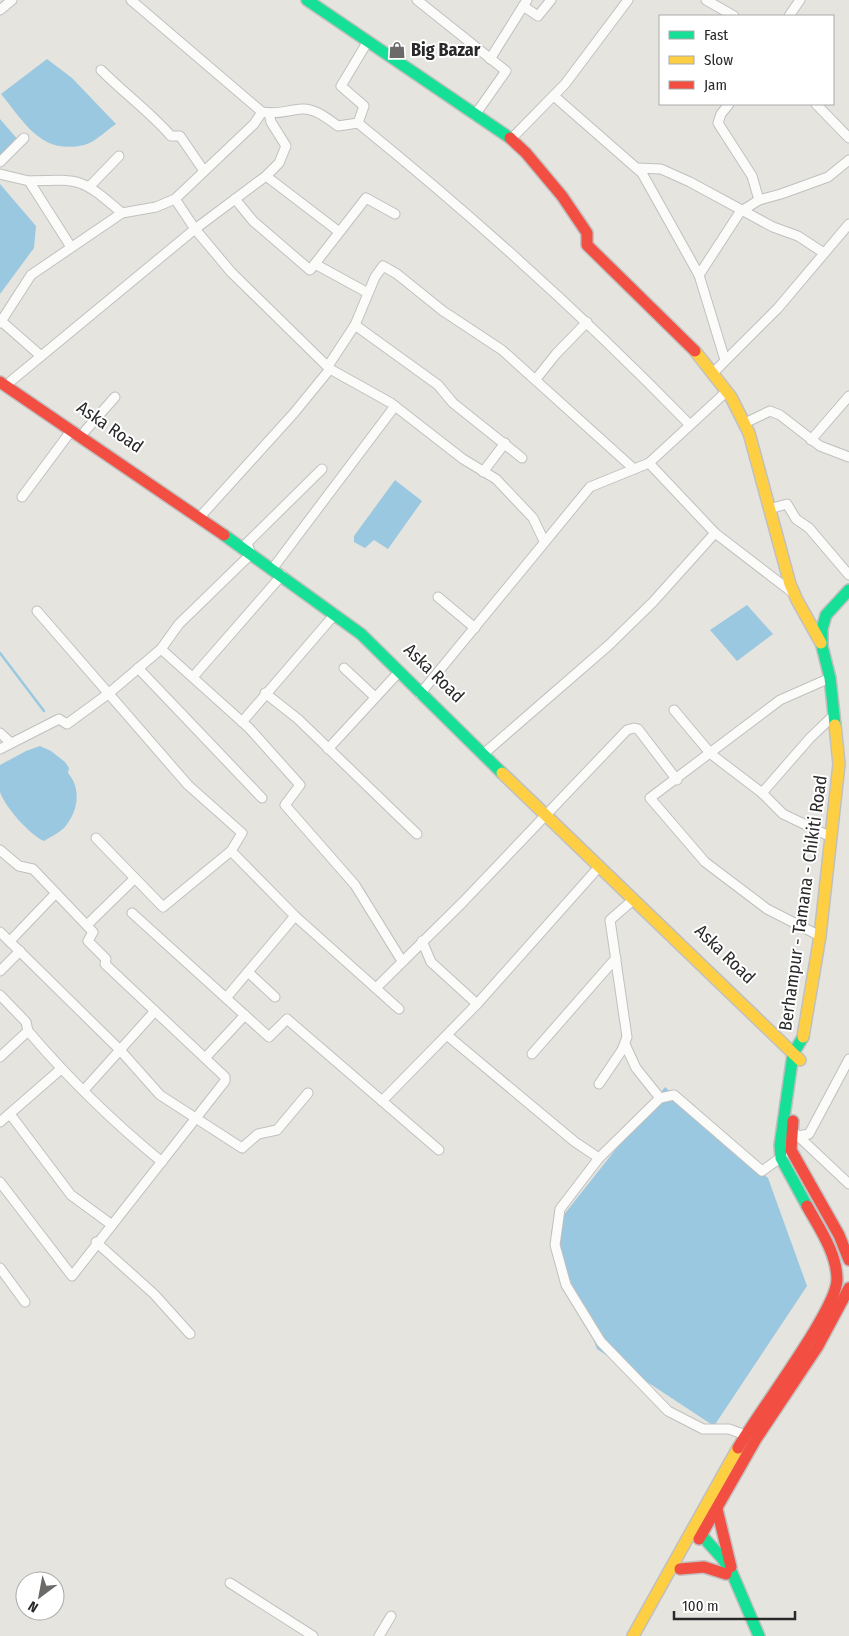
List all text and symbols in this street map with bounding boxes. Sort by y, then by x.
legend [659,15,834,105]
text: Fast [704,26,728,44]
place label: Big Bazar [411,39,481,61]
shop icon: Big Bazar [387,40,407,60]
text: Slow [704,51,733,69]
text: Jam [704,76,727,94]
street label: Aska Road [73,396,147,458]
street label: Aska Road [399,639,469,707]
street label: Berhampur - Tamana - Chikiti Road [774,774,832,1032]
street label: Aska Road [690,920,760,988]
north arrow [15,1571,65,1621]
scale bar [674,1588,795,1620]
text: N [25,1597,41,1616]
text: 100 m [682,1597,719,1615]

